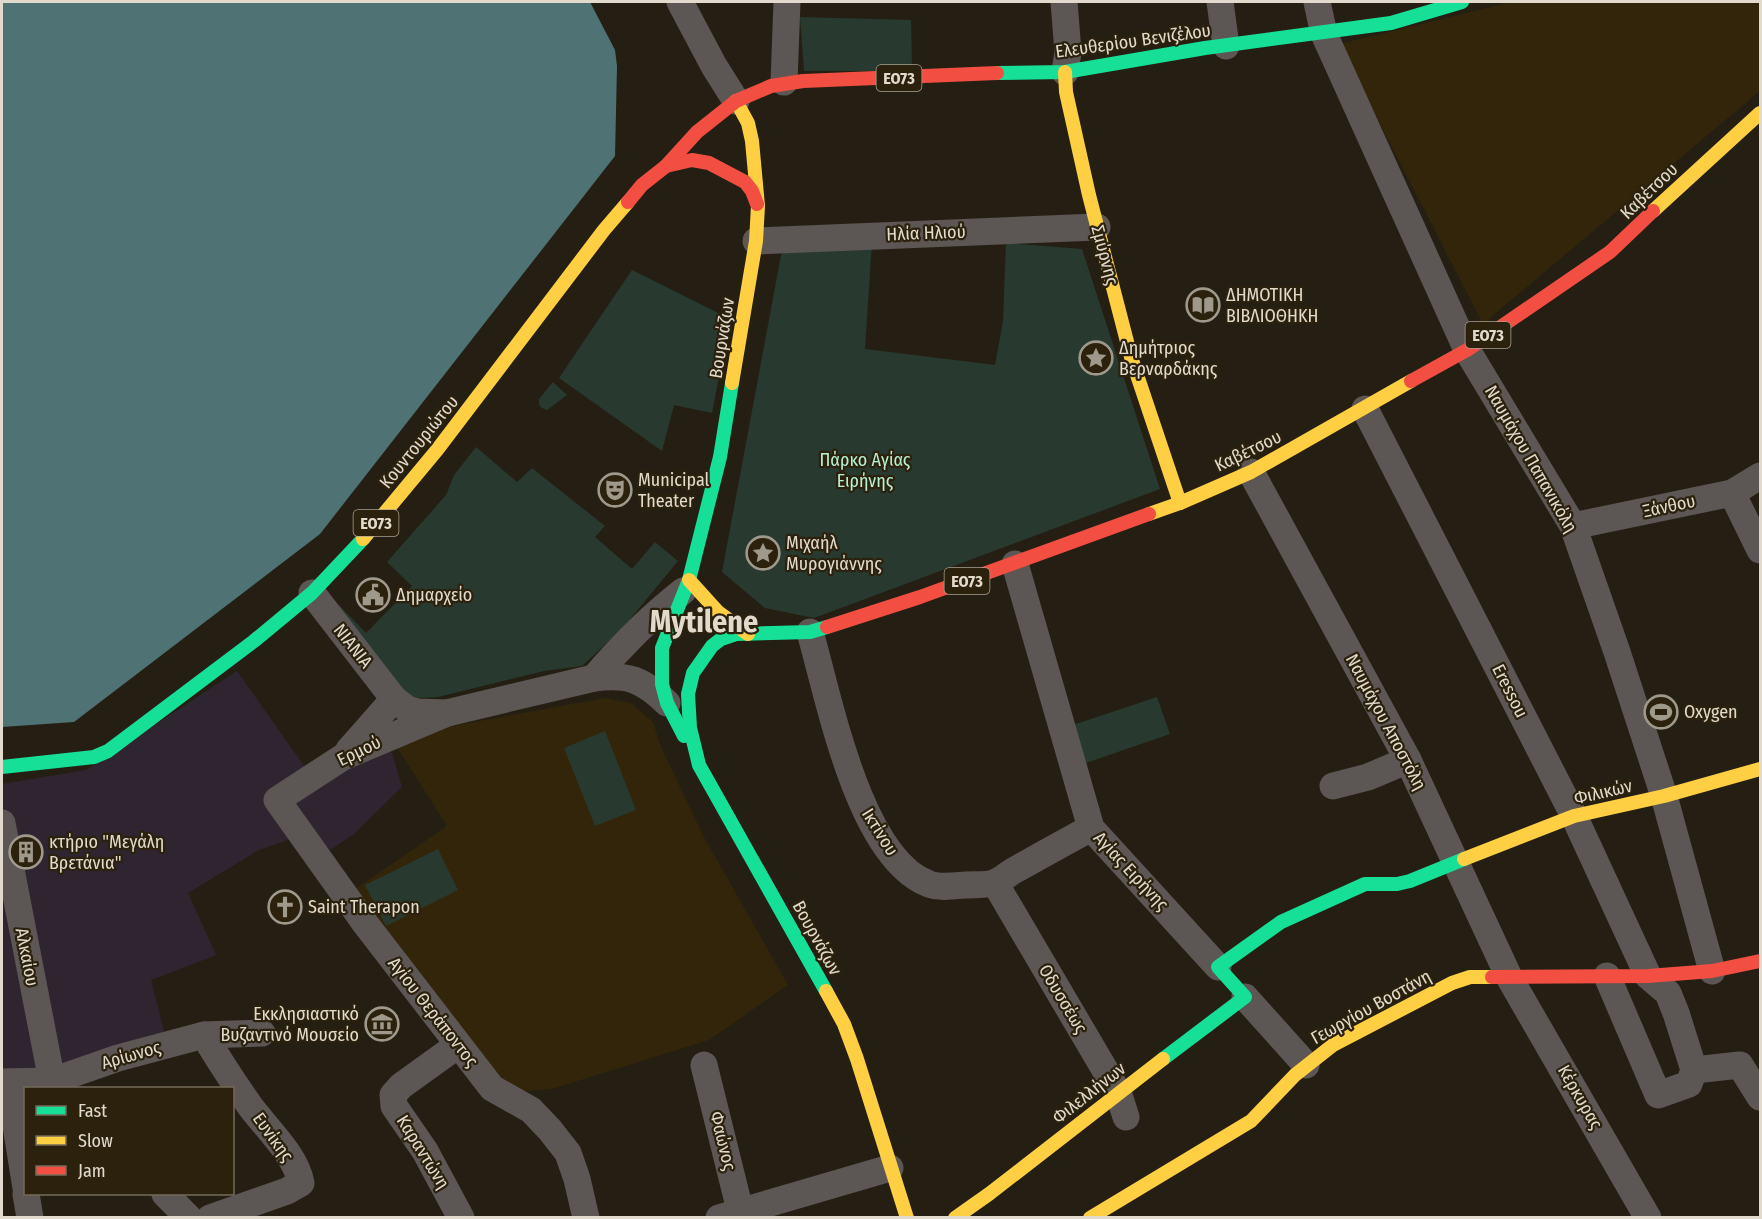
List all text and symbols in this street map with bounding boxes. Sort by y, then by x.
street label: Ελευθερίου Βενιζέλου [1054,19,1212,63]
road number: ΕΟ73 [876,65,922,91]
street label: Καβέτσου [1616,158,1682,224]
street label: Ηλία Ηλιού [886,221,966,245]
street label: Σμύρνης [1086,223,1124,288]
place label: ΔΗΜΟΤΙΚΗ ΒΙΒΛΙΟΘΗΚΗ [1226,284,1318,327]
library icon: ΔΗΜΟΤΙΚΗ ΒΙΒΛΙΟΘΗΚΗ [1185,287,1221,323]
street label: Βουρνάζων [705,296,739,380]
road number: ΕΟ73 [1466,322,1510,348]
place label: Δημήτριος Βερναρδάκης [1119,337,1218,380]
place icon: Δημήτριος Βερναρδάκης [1078,340,1114,376]
street label: Ναυμάχου Παπανικόλη [1480,382,1582,536]
street label: Κουντουριώτου [375,391,463,493]
street label: Καβέτσου [1211,425,1285,477]
park label: Πάρκο Αγίας Ειρήνης [820,449,911,492]
place label: Municipal Theater [638,469,710,512]
theatre icon: Municipal Theater [597,472,633,508]
street label: Ξάνθου [1641,490,1697,522]
road number: ΕΟ73 [354,510,398,536]
place label: Μιχαήλ Μυρογιάννης [786,532,882,575]
place icon: Μιχαήλ Μυρογιάννης [745,535,781,571]
road number: ΕΟ73 [944,568,990,594]
public building icon: Δημαρχείο [355,577,391,613]
place label: Δημαρχείο [396,584,472,606]
district label: Mytilene [650,604,758,640]
street label: NIANIA [329,619,377,673]
street label: Ναυμάχου Αποστόλη [1341,650,1431,794]
street label: Eressou [1487,661,1533,721]
sports icon: Oxygen [1643,694,1679,730]
place label: Oxygen [1684,701,1738,723]
street label: Ερμού [333,731,385,771]
street label: Φιλικών [1572,775,1634,809]
street label: Ικτίνου [857,804,903,860]
street label: Αγίας Ειρήνης [1089,827,1173,915]
place label: κτήριο "Μεγάλη Βρετάνια" [49,831,164,874]
building icon: κτήριο "Μεγάλη Βρετάνια" [8,834,44,870]
church icon: Saint Therapon [267,889,303,925]
place label: Saint Therapon [308,896,420,918]
street label: Βουρνάζων [788,897,846,979]
street label: Αλκαίου [11,926,43,988]
street label: Αγίου Θεράποντος [383,953,483,1072]
street label: Οδυσσέως [1034,961,1092,1038]
street label: Γεωργίου Βοστάνη [1307,965,1435,1049]
place label: Εκκλησιαστικό Βυζαντινό Μουσείο [220,1003,359,1046]
museum icon: Εκκλησιαστικό Βυζαντινό Μουσείο [364,1006,400,1042]
street label: Αρίωνος [99,1036,164,1074]
street label: Φιλελλήνων [1048,1057,1130,1128]
street label: Κέρκυρας [1553,1061,1607,1133]
legend [24,1087,234,1195]
text: Fast [78,1100,107,1122]
street label: Ευνίκης [248,1108,298,1166]
street label: Φαώνος [705,1109,741,1173]
street label: Καραντώνη [392,1111,454,1193]
text: Slow [78,1130,113,1152]
text: Jam [78,1160,106,1182]

